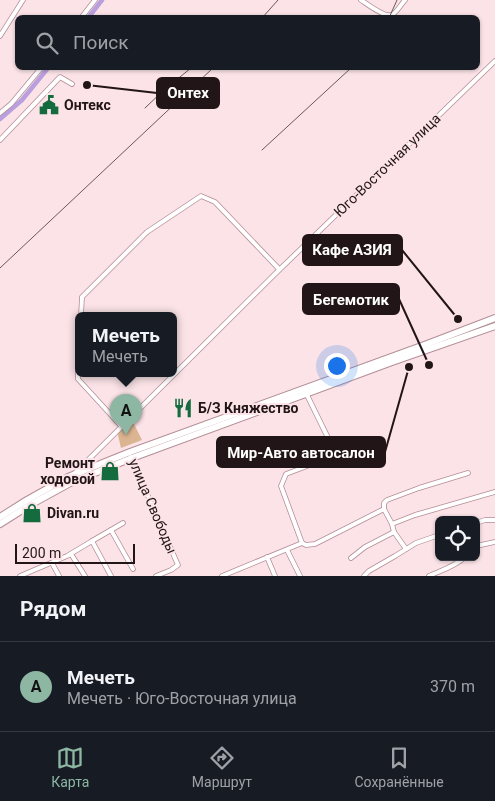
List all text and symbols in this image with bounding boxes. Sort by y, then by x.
search box [15,15,480,70]
icon: search [33,29,61,57]
text: Поиск [73,31,129,54]
callout: Онтех [157,78,219,108]
text: Онтех [167,84,209,102]
public building icon: Онтекс [38,94,60,116]
place label: Онтекс [64,97,111,113]
street label: Юго-Восточная улица [331,110,443,220]
callout: Кафе АЗИЯ [303,235,402,265]
text: Кафе АЗИЯ [312,241,392,259]
callout: Бегемотик [303,284,399,314]
text: Бегемотик [313,291,390,309]
popup [75,312,177,377]
text: Мечеть [92,324,160,347]
text: Мечеть [92,347,148,366]
your location [324,353,350,379]
pin: A [110,394,142,435]
restaurant icon: Б/З Княжество [172,397,194,419]
place label: Б/З Княжество [198,400,299,416]
callout: Мир-Авто автосалон [217,437,385,467]
text: Мир-Авто автосалон [227,444,375,462]
place label: Ремонт ходовой [40,455,95,487]
street label: улица Свободы [126,456,180,556]
shop icon: Ремонт ходовой [99,460,121,482]
shop icon: Divan.ru [21,502,43,524]
place label: Divan.ru [47,505,99,521]
map controls [435,516,480,561]
button: locate [435,516,480,561]
scale bar [15,541,135,564]
text: 200 m [22,545,61,561]
text: Рядом [20,597,86,621]
text: Мечеть [67,666,135,689]
text: A [31,677,41,696]
text: 370 m [430,677,475,696]
text: Мечеть · Юго-Восточная улица [67,689,297,708]
tab: Карта [51,744,89,790]
tab: Маршрут [192,744,252,790]
tab: Сохранённые [354,744,444,790]

